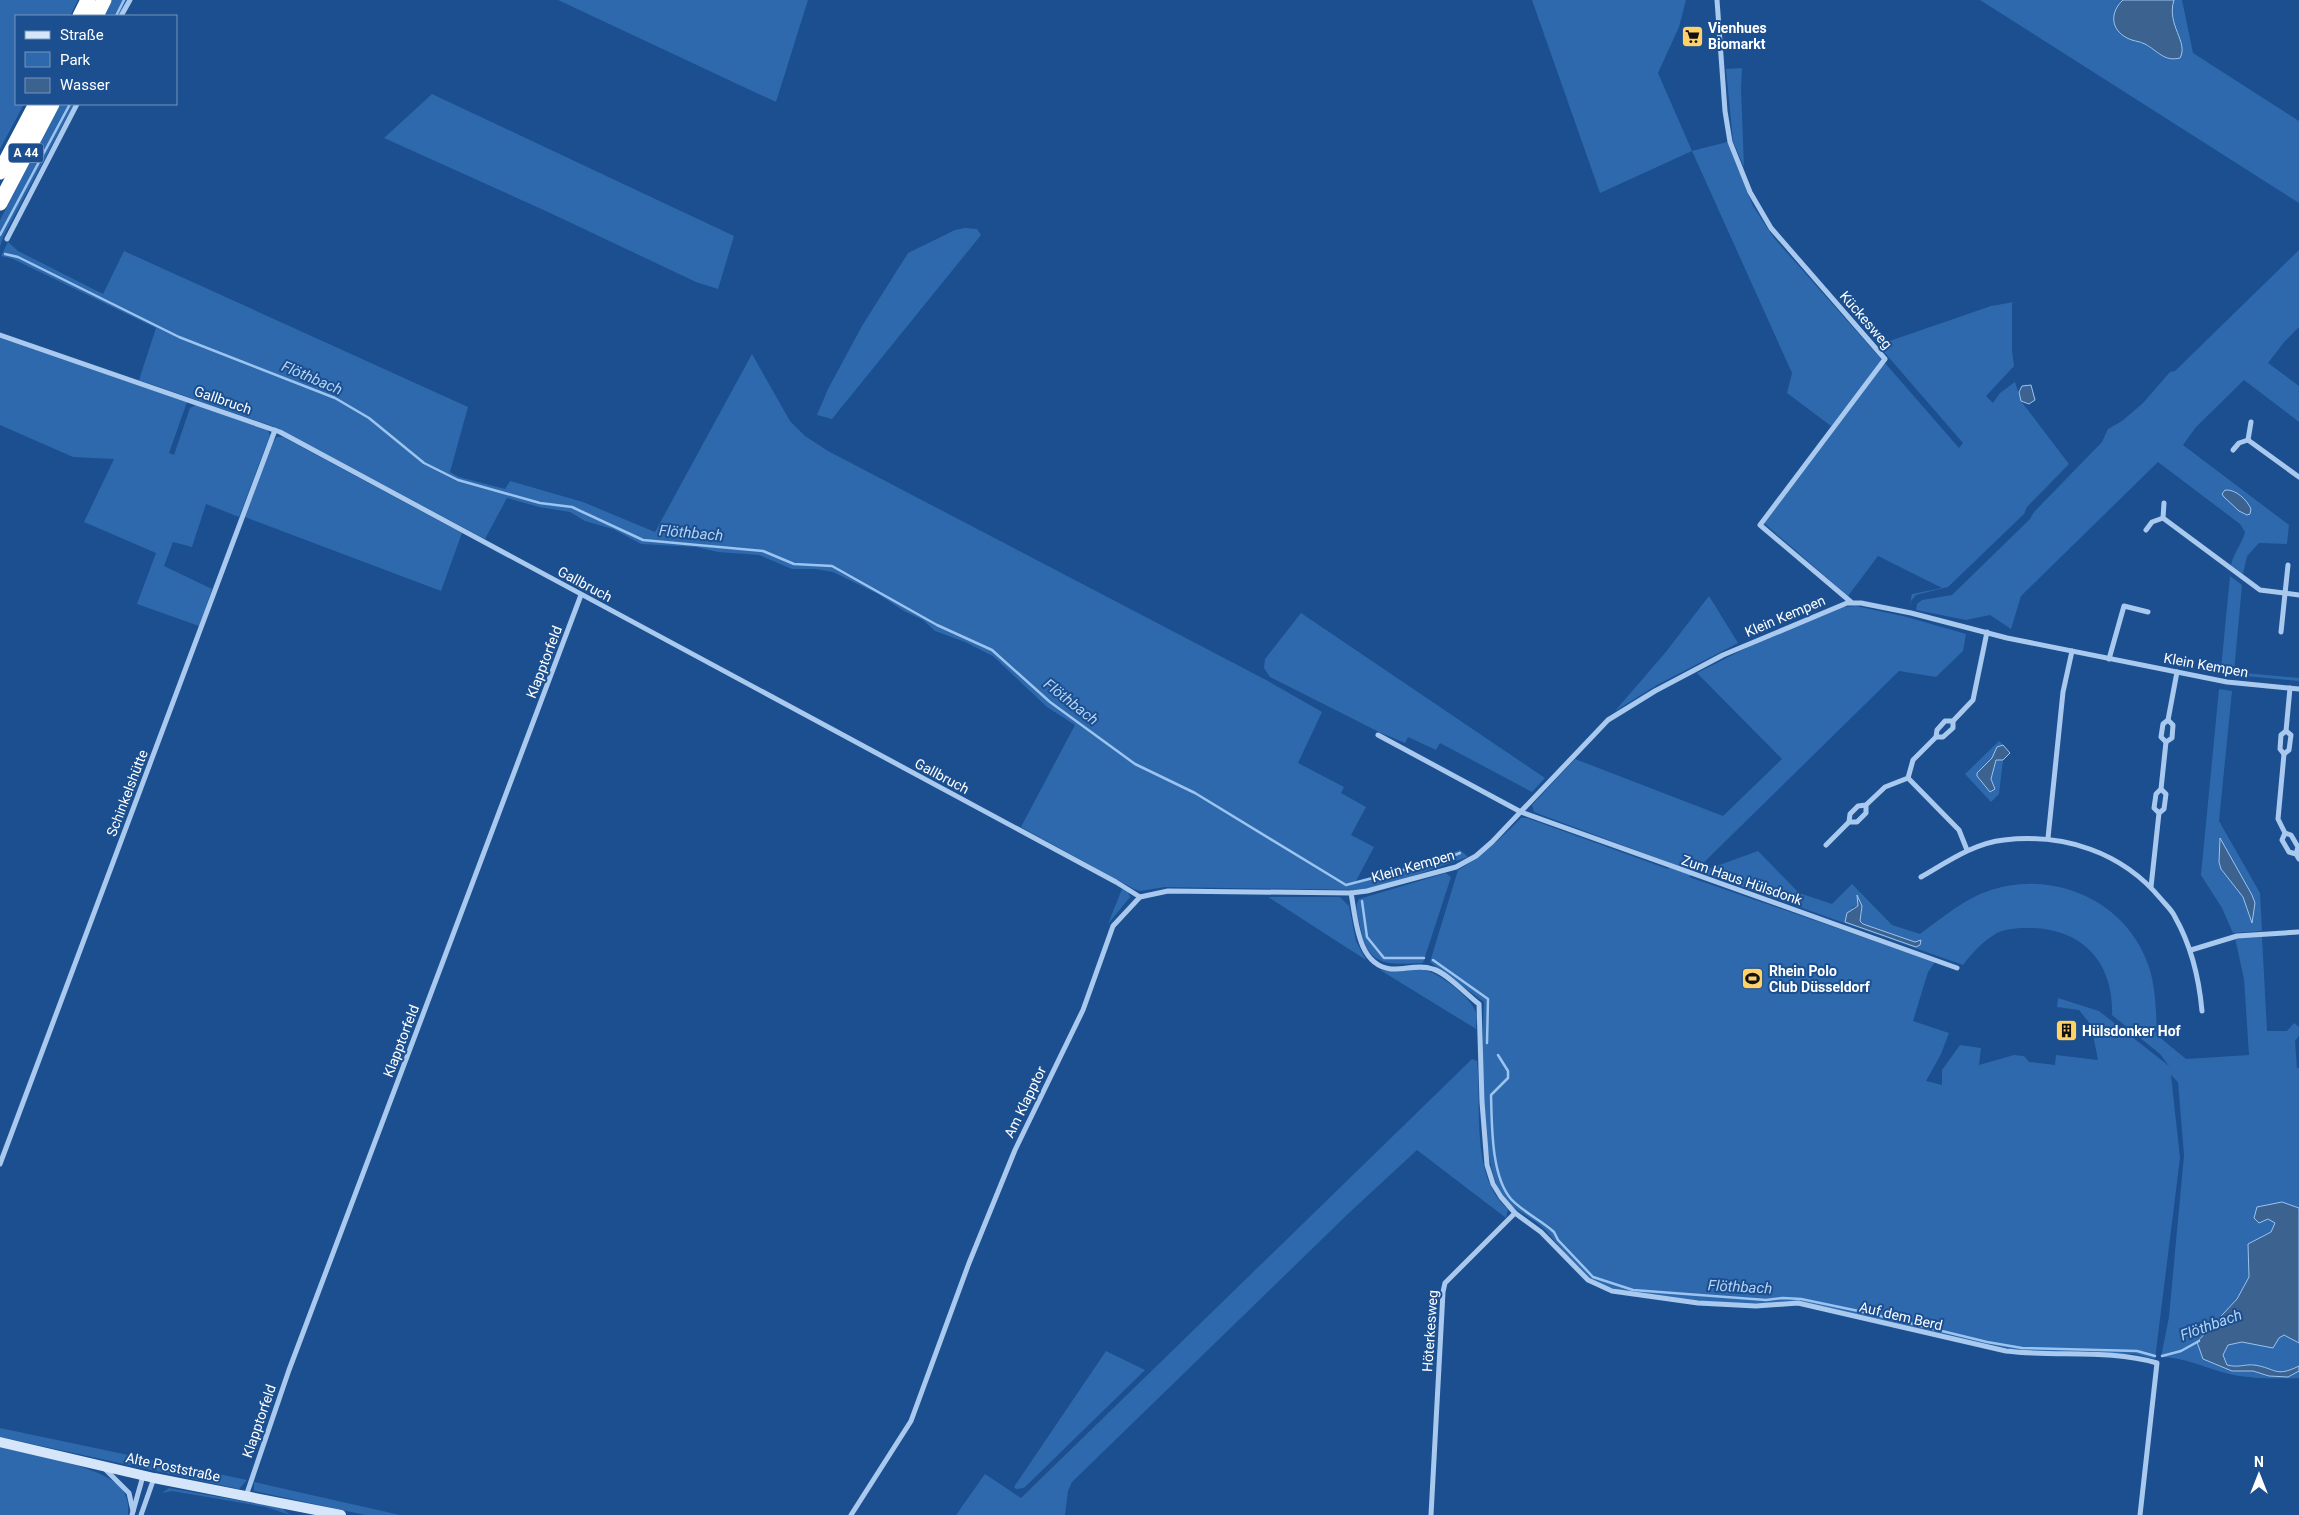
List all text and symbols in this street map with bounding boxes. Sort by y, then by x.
legend [15,15,178,105]
place label: Vienhues Biomarkt [1708,20,1767,52]
supermarket icon: Vienhues Biomarkt [1680,24,1704,48]
text: Straße [60,26,104,44]
text: Park [60,51,91,69]
text: Wasser [60,76,110,94]
road number: A 44 [8,144,44,162]
street label: Kückesweg [1837,288,1895,352]
water label: Flöthbach [279,357,345,399]
street label: Gallbruch [192,383,254,417]
water label: Flöthbach [658,521,724,545]
street label: Gallbruch [555,563,615,605]
street label: Klein Kempen [1743,592,1827,640]
street label: Klapptorfeld [523,624,565,700]
street label: Klein Kempen [2162,650,2250,680]
water label: Flöthbach [1040,675,1102,729]
street label: Schinkelshütte [103,747,151,839]
street label: Gallbruch [912,755,972,797]
street label: Klein Kempen [1370,847,1456,885]
street label: Zum Haus Hülsdonk [1679,852,1805,908]
place label: Rhein Polo Club Düsseldorf [1769,963,1871,995]
sports icon: Rhein Polo Club Düsseldorf [1741,967,1765,991]
street label: Klapptorfeld [380,1003,422,1079]
building icon: Hülsdonker Hof [2054,1019,2078,1043]
place label: Hülsdonker Hof [2082,1023,2182,1039]
street label: Am Klapptor [1001,1063,1049,1140]
water label: Flöthbach [1707,1276,1773,1298]
street label: Höterkesweg [1419,1289,1441,1373]
street label: Auf dem Berd [1858,1299,1944,1333]
water label: Flöthbach [2178,1306,2244,1344]
street label: Klapptorfeld [239,1382,279,1460]
street label: Alte Poststraße [124,1449,222,1485]
north arrow [2234,1450,2284,1500]
text: N [2254,1454,2264,1470]

